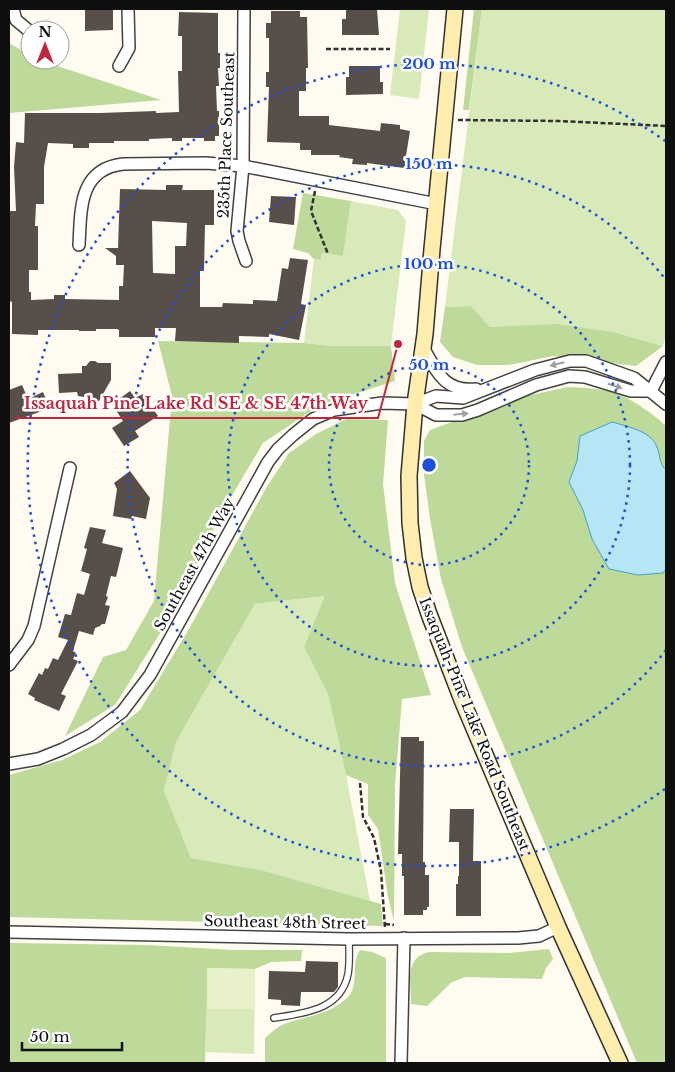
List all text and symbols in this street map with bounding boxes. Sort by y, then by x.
north arrow [20,20,70,70]
text: N [38,23,52,41]
street label: 235th Place Southeast [214,51,238,219]
text: 200 m [403,54,456,73]
text: 150 m [405,154,453,173]
text: 100 m [404,254,454,273]
text: 50 m [409,355,450,374]
one-way arrow [549,361,564,369]
one-way arrow [608,383,623,391]
callout: Issaquah Pine Lake Rd SE & SE 47th Way [14,387,378,418]
text: Issaquah Pine Lake Rd SE & SE 47th Way [24,393,369,413]
one-way arrow [453,410,469,418]
centre of rings [420,456,438,474]
street label: Southeast 47th Way [150,494,239,634]
street label: Issaquah-Pine Lake Road Southeast [415,594,535,854]
street label: Southeast 48th Street [204,911,367,933]
scale bar [22,1020,122,1052]
text: 50 m [30,1027,70,1046]

